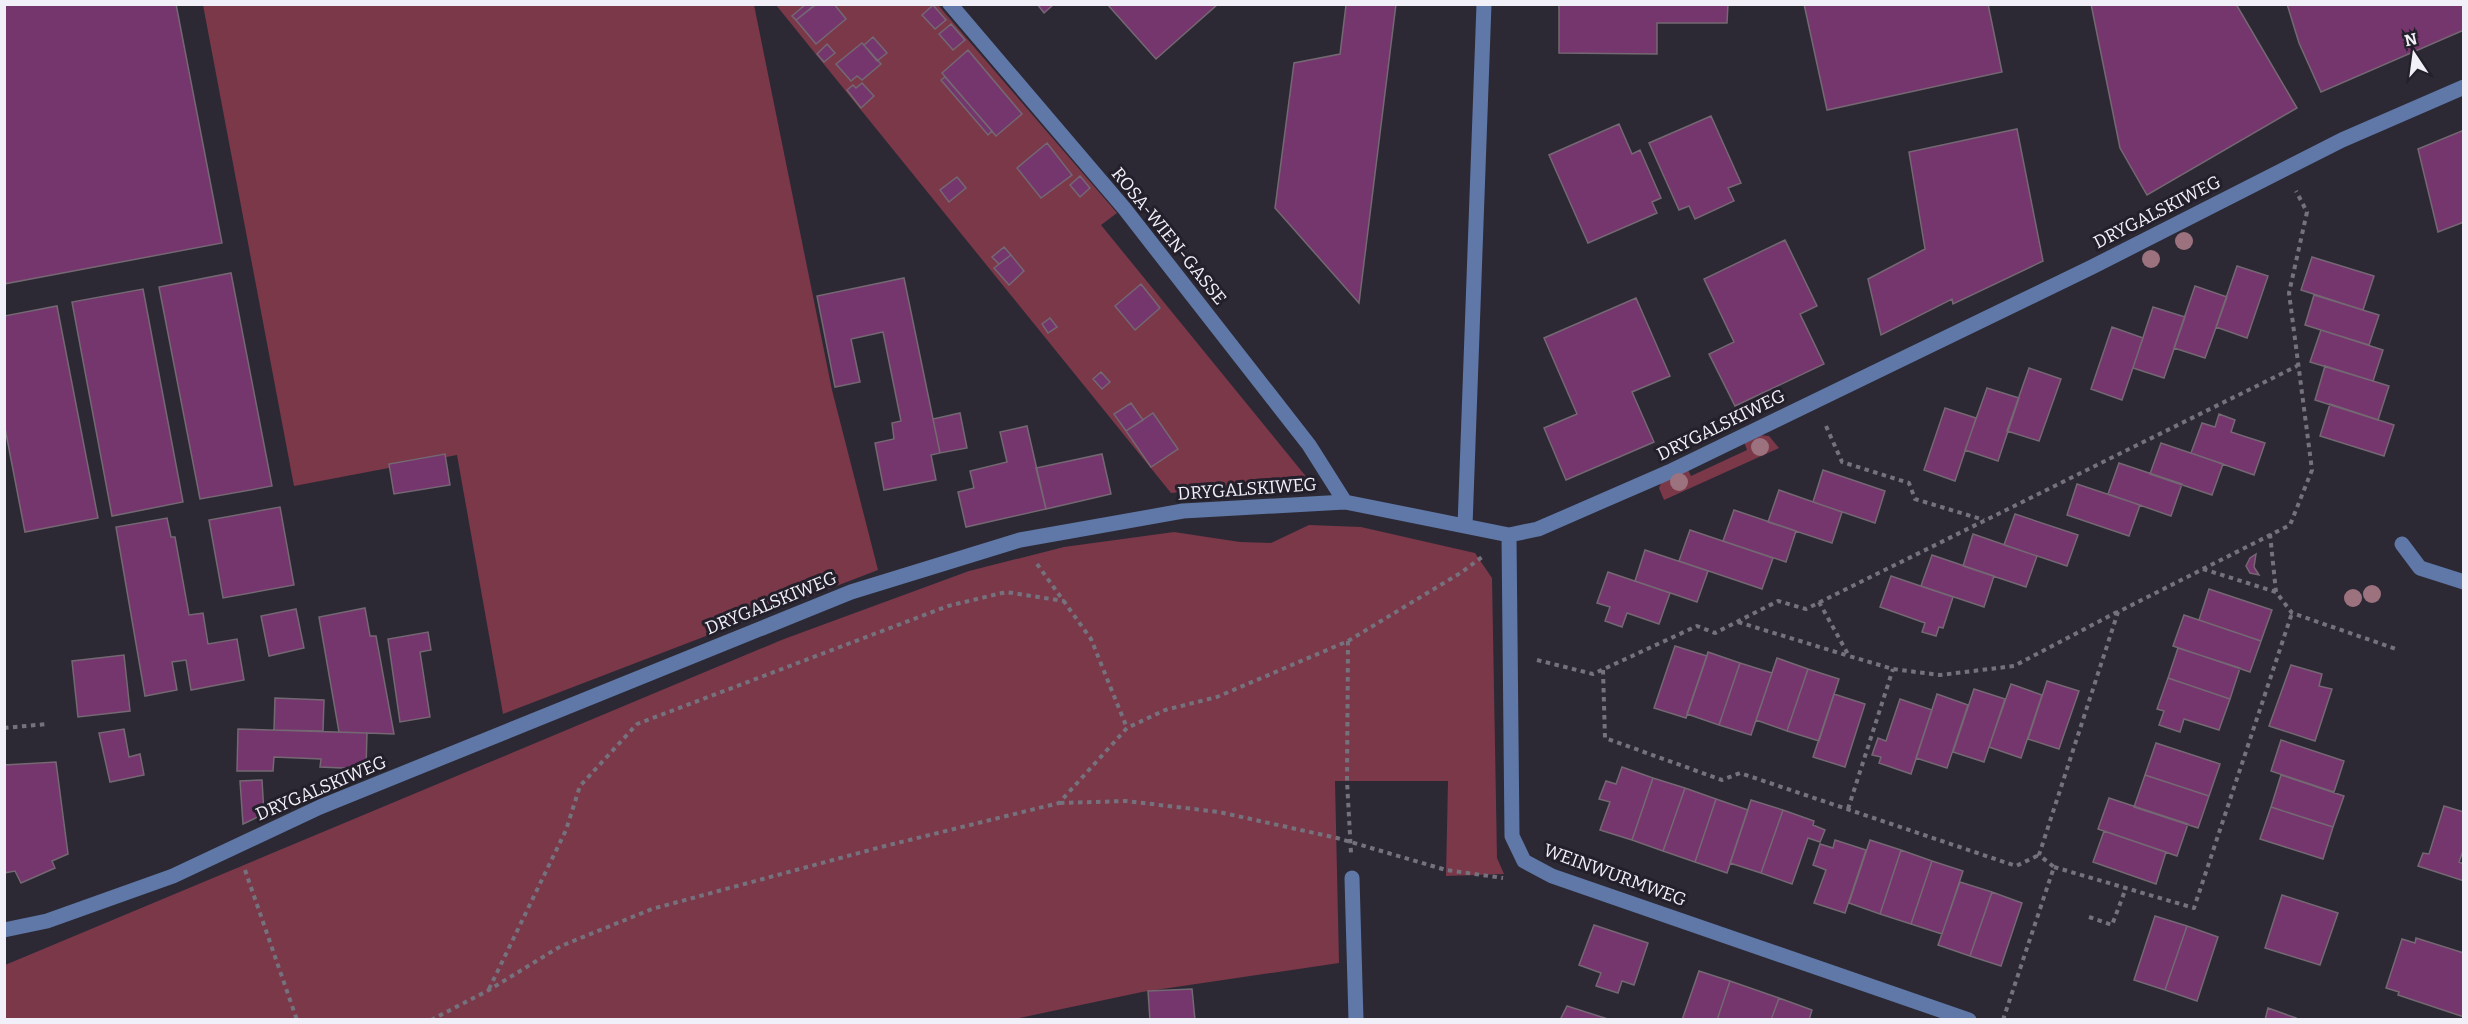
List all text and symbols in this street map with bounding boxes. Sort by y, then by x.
north arrow [2384,24,2444,84]
text: N [2403,29,2419,51]
street label: ROSA-WIEN-GASSE [1107,163,1231,309]
street label: DRYGALSKIWEG [2090,170,2224,254]
street label: DRYGALSKIWEG [1653,384,1789,466]
street label: DRYGALSKIWEG [1177,473,1317,505]
street label: DRYGALSKIWEG [702,567,840,639]
street label: DRYGALSKIWEG [252,751,390,825]
street label: WEINWURMWEG [1541,839,1689,911]

